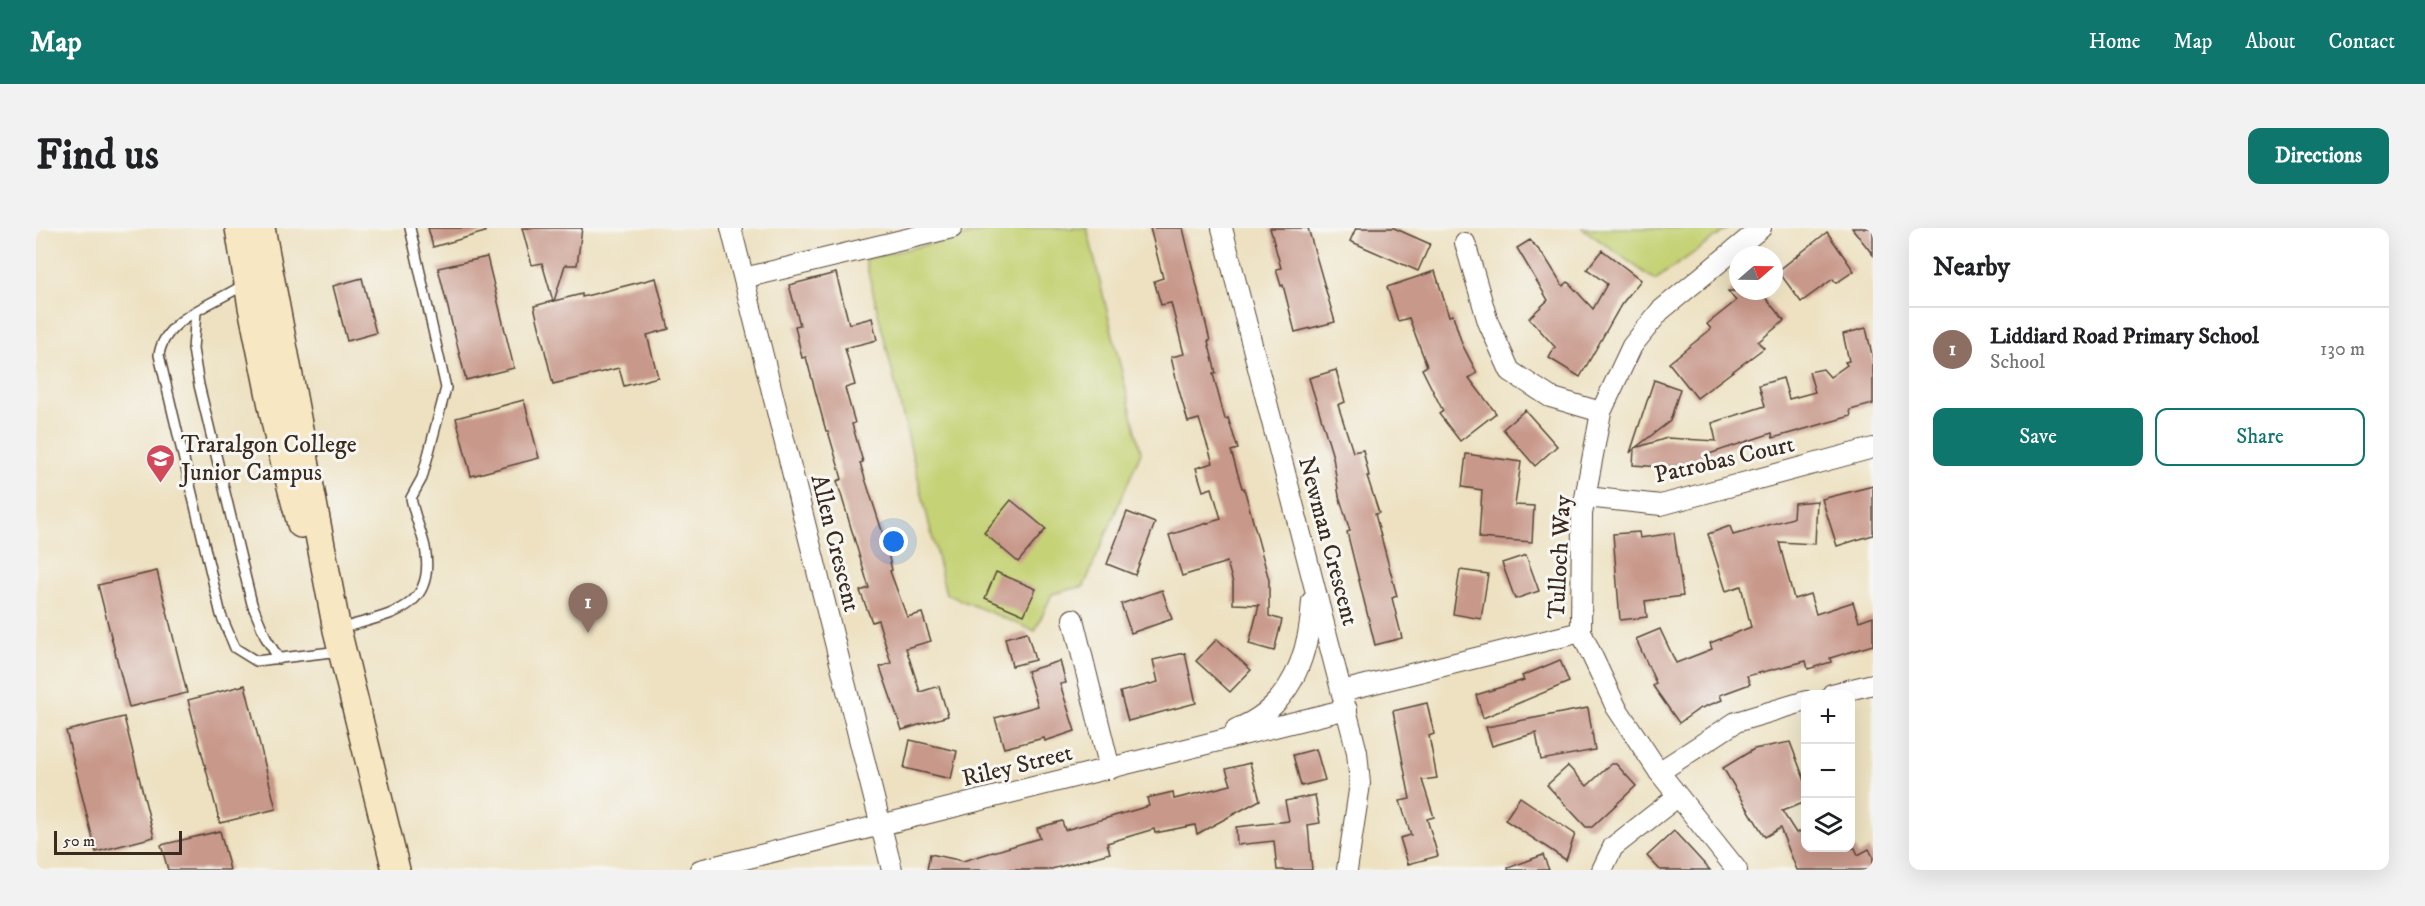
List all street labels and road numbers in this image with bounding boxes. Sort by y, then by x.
street label: Patrobas Court [1651,429,1797,491]
street label: Newman Crescent [1291,454,1365,629]
street label: Allen Crescent [804,472,867,615]
street label: Tulloch Way [1542,494,1578,620]
street label: Riley Street [959,738,1076,794]

